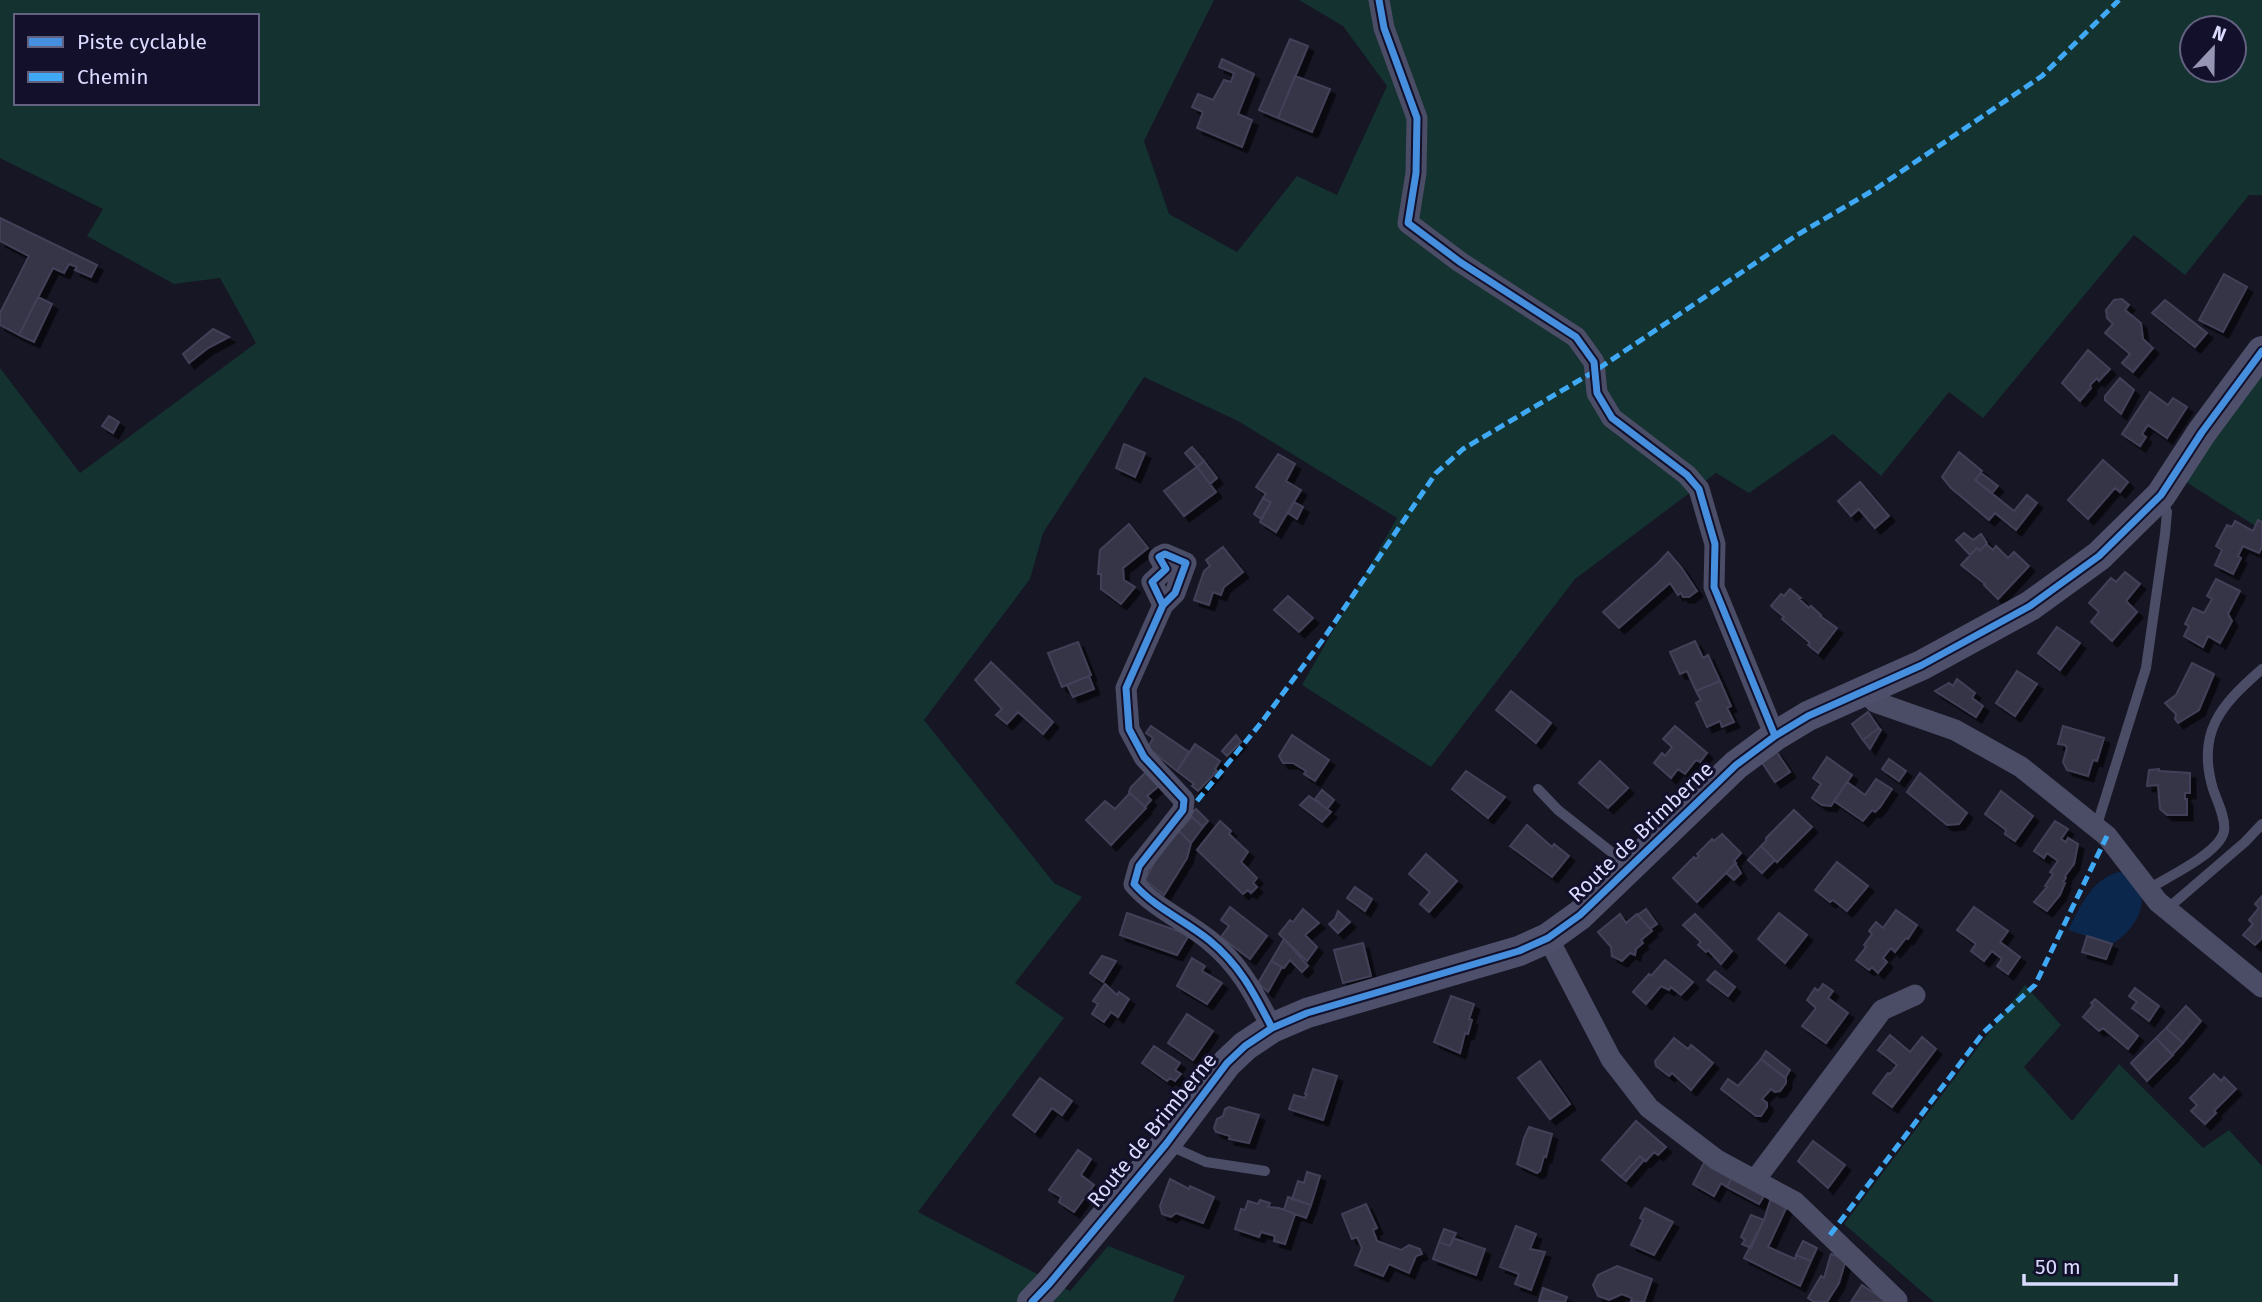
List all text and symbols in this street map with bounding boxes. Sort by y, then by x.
legend [14,14,259,105]
north arrow [2178,14,2248,84]
text: N [2209,21,2229,47]
text: Piste cyclable [77,29,207,55]
text: Chemin [77,64,149,90]
street label: Route de Brimberne [1563,756,1719,908]
street label: Route de Brimberne [1082,1047,1222,1213]
scale bar [2024,1242,2176,1286]
text: 50 m [2035,1254,2081,1280]

